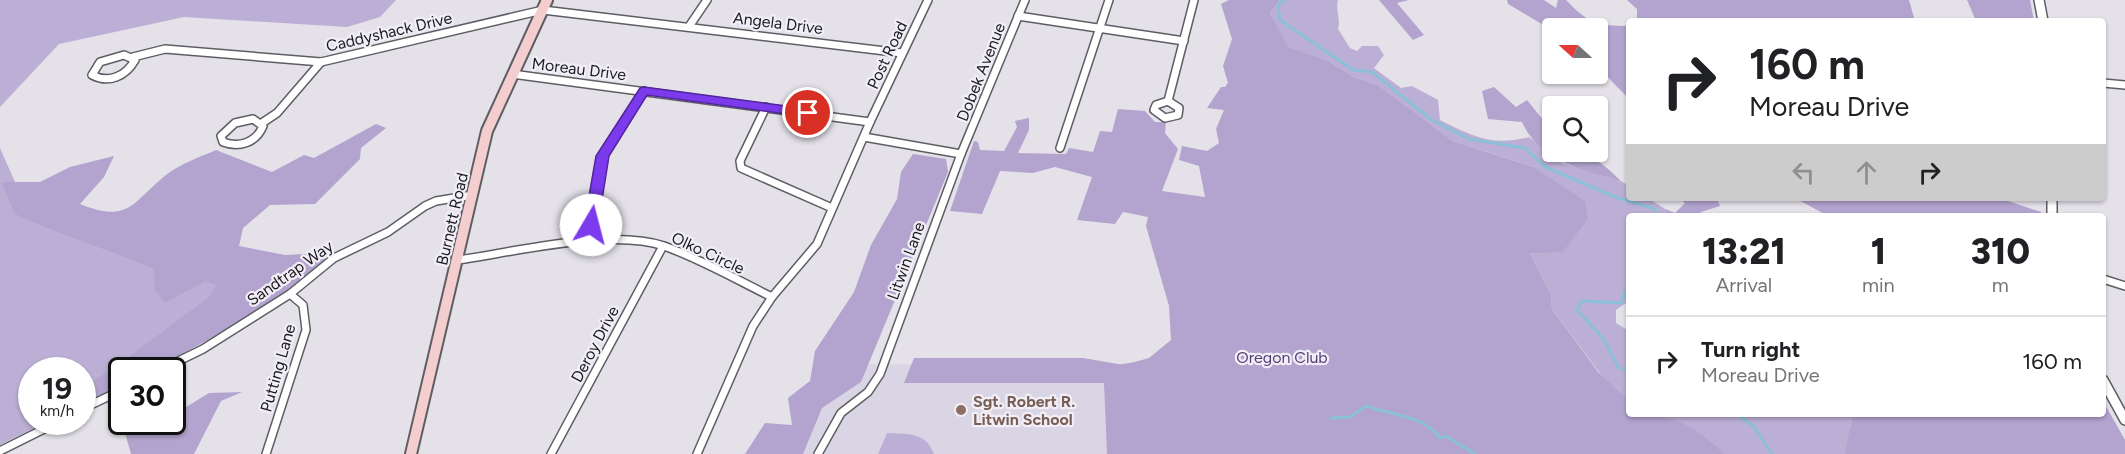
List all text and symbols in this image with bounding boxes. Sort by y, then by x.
street label: Caddyshack Drive [324,8,454,56]
street label: Angela Drive [732,8,824,38]
street label: Post Road [863,18,911,92]
north arrow [1542,18,1608,84]
map controls [1542,18,1608,162]
street label: Dobek Avenue [953,20,1009,124]
text: 160 m [1749,39,1865,90]
icon: right [1650,42,1728,120]
street label: Moreau Drive [531,54,628,84]
pin [782,87,833,138]
text: Moreau Drive [1749,90,1909,123]
icon: arrive [791,96,824,129]
button: search [1542,96,1608,162]
icon: left [1787,156,1820,189]
icon: ahead [1850,156,1883,189]
icon: right [1913,156,1946,189]
street label: Burnett Road [432,171,472,267]
position arrow [559,193,623,257]
street label: Litwin Lane [883,219,929,302]
street label: Olko Circle [668,228,748,278]
text: 13:21 [1702,230,1786,273]
text: 1 [1871,230,1886,273]
text: 310 [1971,230,2030,273]
street label: Sandtrap Way [243,236,337,310]
text: Arrival [1716,273,1772,297]
text: min [1862,273,1895,297]
text: m [1992,273,2009,297]
street label: Deroy Drive [567,302,623,385]
street label: Putting Lane [256,322,300,414]
text: Turn right [1701,336,1800,363]
icon: right [1650,345,1683,378]
park label: Oregon Club [1236,348,1328,367]
text: 160 m [2022,348,2082,375]
speed limit sign: 30 [108,357,186,435]
text: Moreau Drive [1701,363,1820,387]
text: 19 [42,370,72,407]
place label: Sgt. Robert R. Litwin School [973,392,1075,429]
text: km/h [40,402,74,420]
marker: Sgt. Robert R. Litwin School [954,403,968,417]

